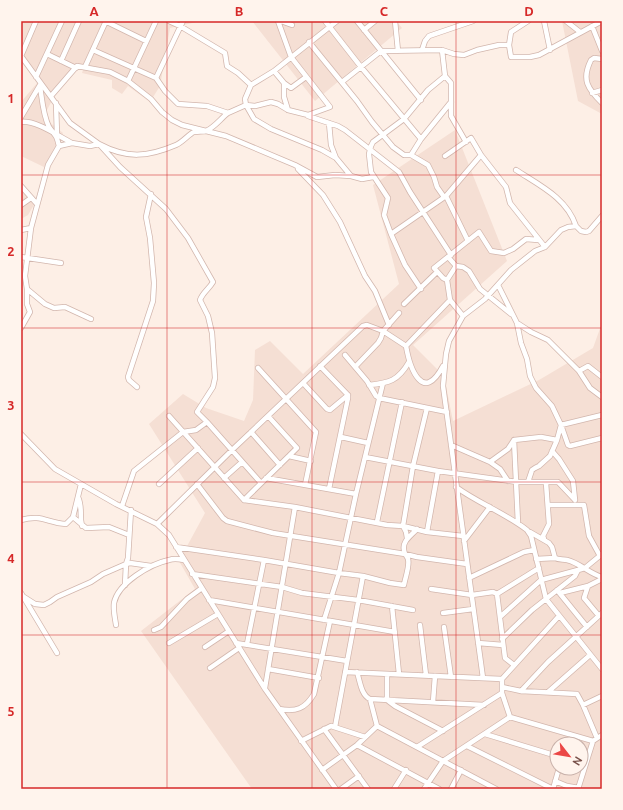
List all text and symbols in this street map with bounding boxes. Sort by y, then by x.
text: A [89,4,99,18]
text: B [235,4,244,18]
text: C [380,4,389,18]
text: D [524,4,534,18]
text: 1 [7,91,15,105]
text: 2 [7,244,15,258]
text: 3 [7,398,15,412]
text: 4 [7,551,15,565]
text: 5 [7,704,15,718]
north arrow [549,736,589,776]
text: N [570,755,585,768]

